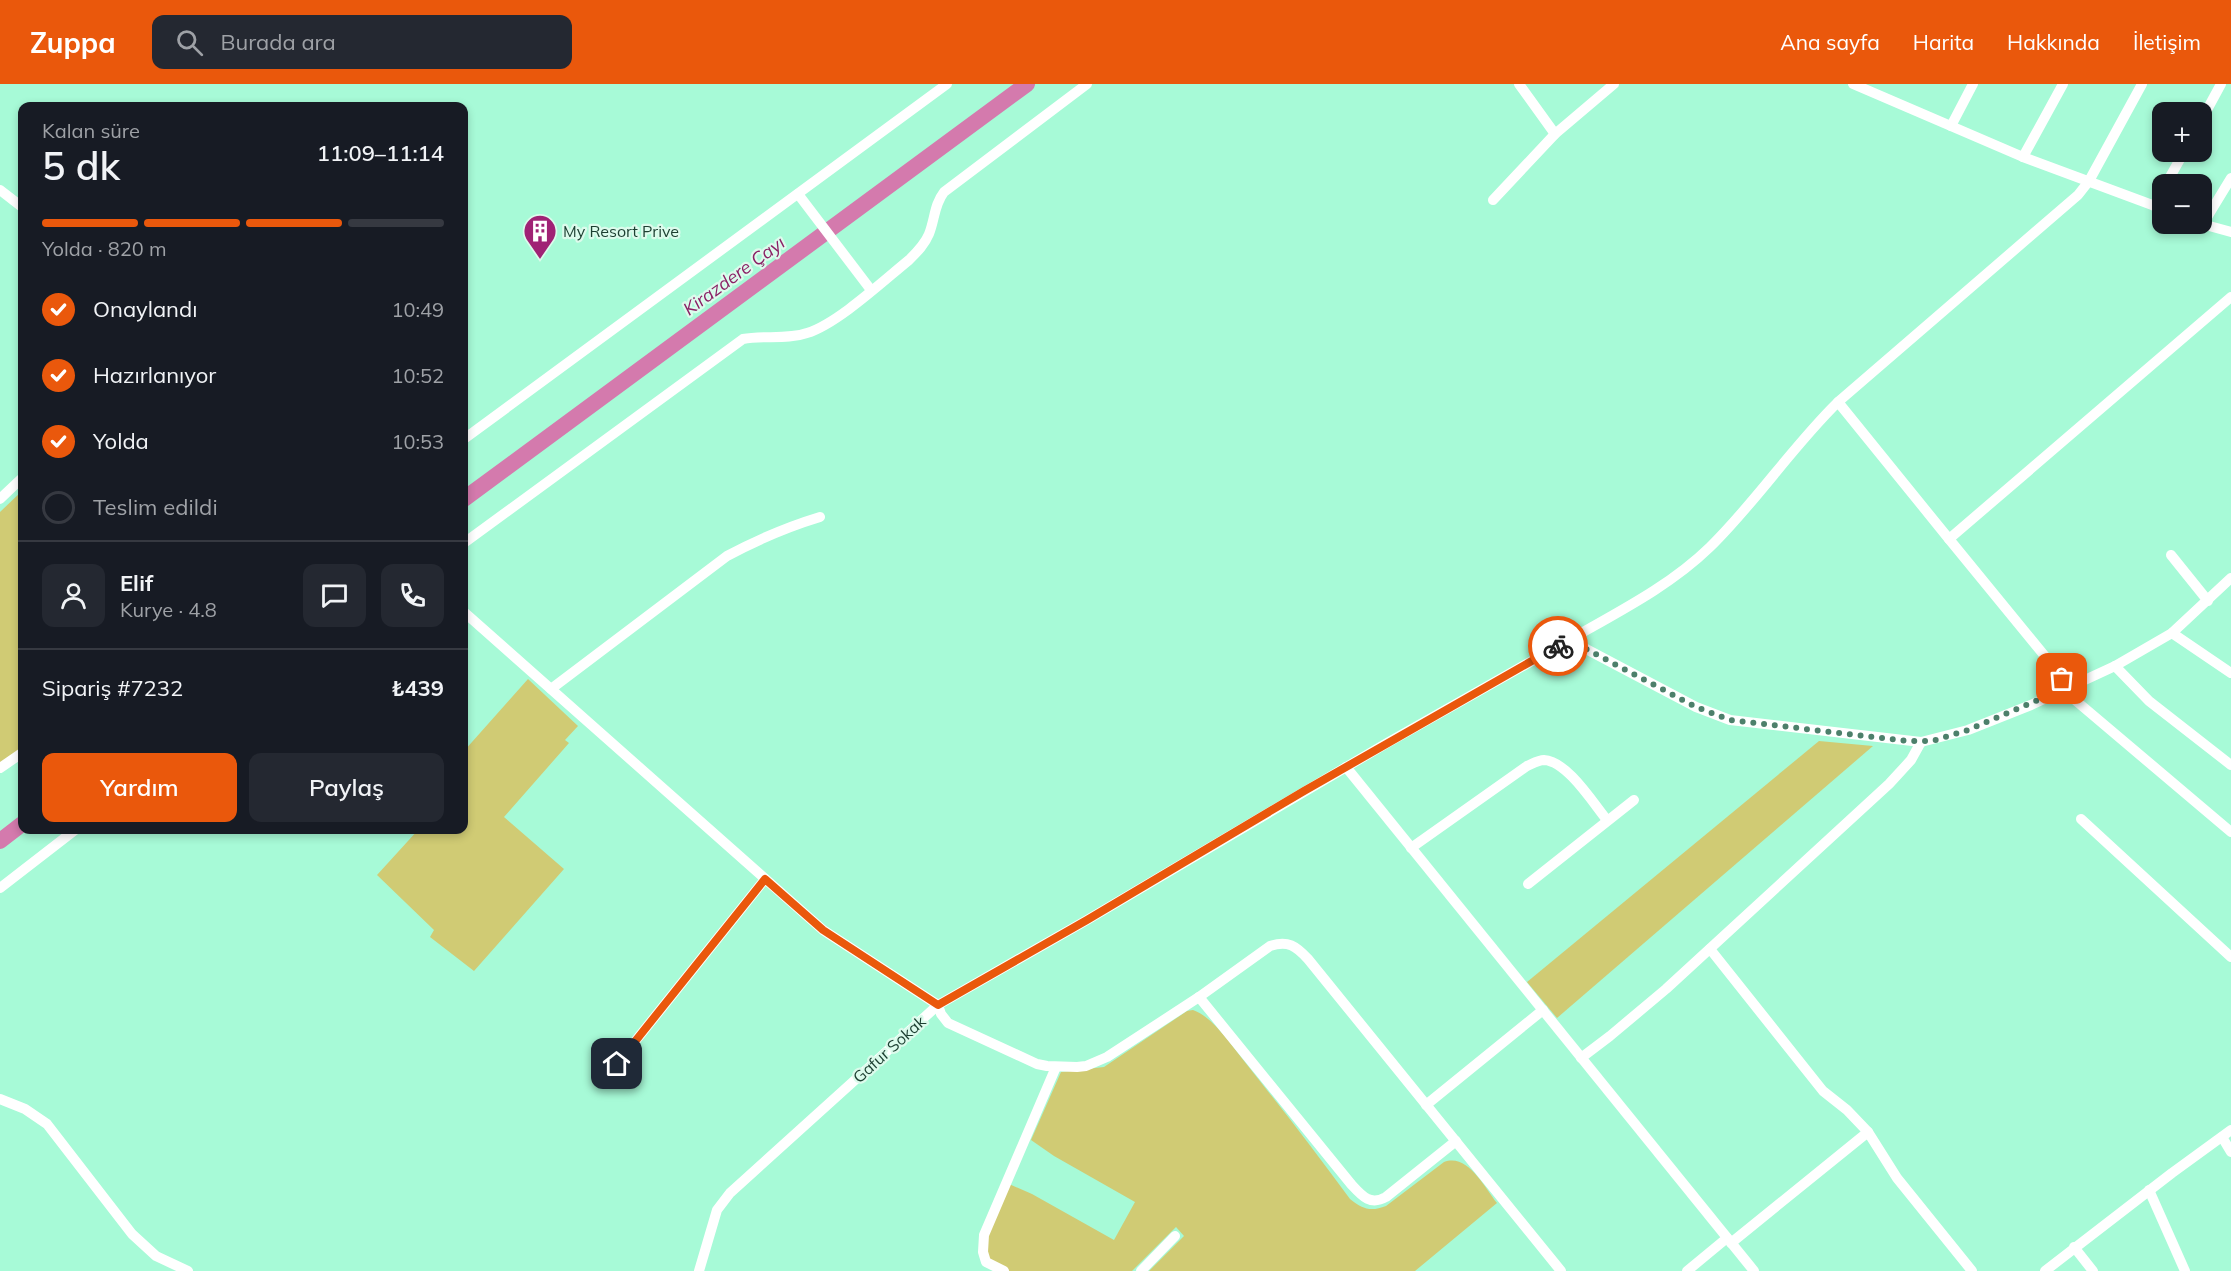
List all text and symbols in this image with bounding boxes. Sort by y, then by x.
search box [152,15,572,69]
text: Zuppa [30,25,116,60]
icon: search [173,26,206,59]
text: Burada ara [221,28,336,56]
text: Ana sayfa [1780,29,1880,55]
text: Harita [1913,29,1974,55]
text: Hakkında [2007,29,2100,55]
text: İletişim [2133,29,2201,55]
map controls [2152,102,2212,234]
button: + [2152,102,2212,162]
text: Kalan süre [42,118,140,143]
text: 11:09–11:14 [317,139,444,167]
text: 5 dk [42,141,120,190]
button: − [2152,174,2212,234]
building icon: My Resort Prive [522,213,558,260]
place label: My Resort Prive [563,221,679,241]
water label: Kirazdere Çayı [678,231,789,320]
text: Yolda · 820 m [42,236,167,261]
icon: check [42,293,75,326]
text: Onaylandı [93,295,197,323]
text: 10:49 [391,297,444,322]
icon: check [42,359,75,392]
text: Hazırlanıyor [93,361,216,389]
text: 10:52 [391,363,444,388]
icon: check [42,425,75,458]
text: Yolda [93,427,149,455]
text: 10:53 [391,429,444,454]
text: Teslim edildi [93,493,218,521]
button: person [42,564,105,627]
button: chat [303,564,366,627]
button: phone [381,564,444,627]
text: Elif [120,569,153,597]
text: Kurye · 4.8 [120,597,217,622]
courier [1528,616,1588,676]
icon: bike [1542,630,1575,663]
pin [2036,653,2087,704]
icon: bag [2045,662,2078,695]
text: Sipariş #7232 [42,674,183,702]
text: ₺439 [391,674,444,702]
button: Yardım [42,753,237,822]
button: Paylaş [249,753,444,822]
street label: Gafur Sokak [848,1011,930,1087]
pin [591,1038,642,1089]
icon: home [600,1047,633,1080]

